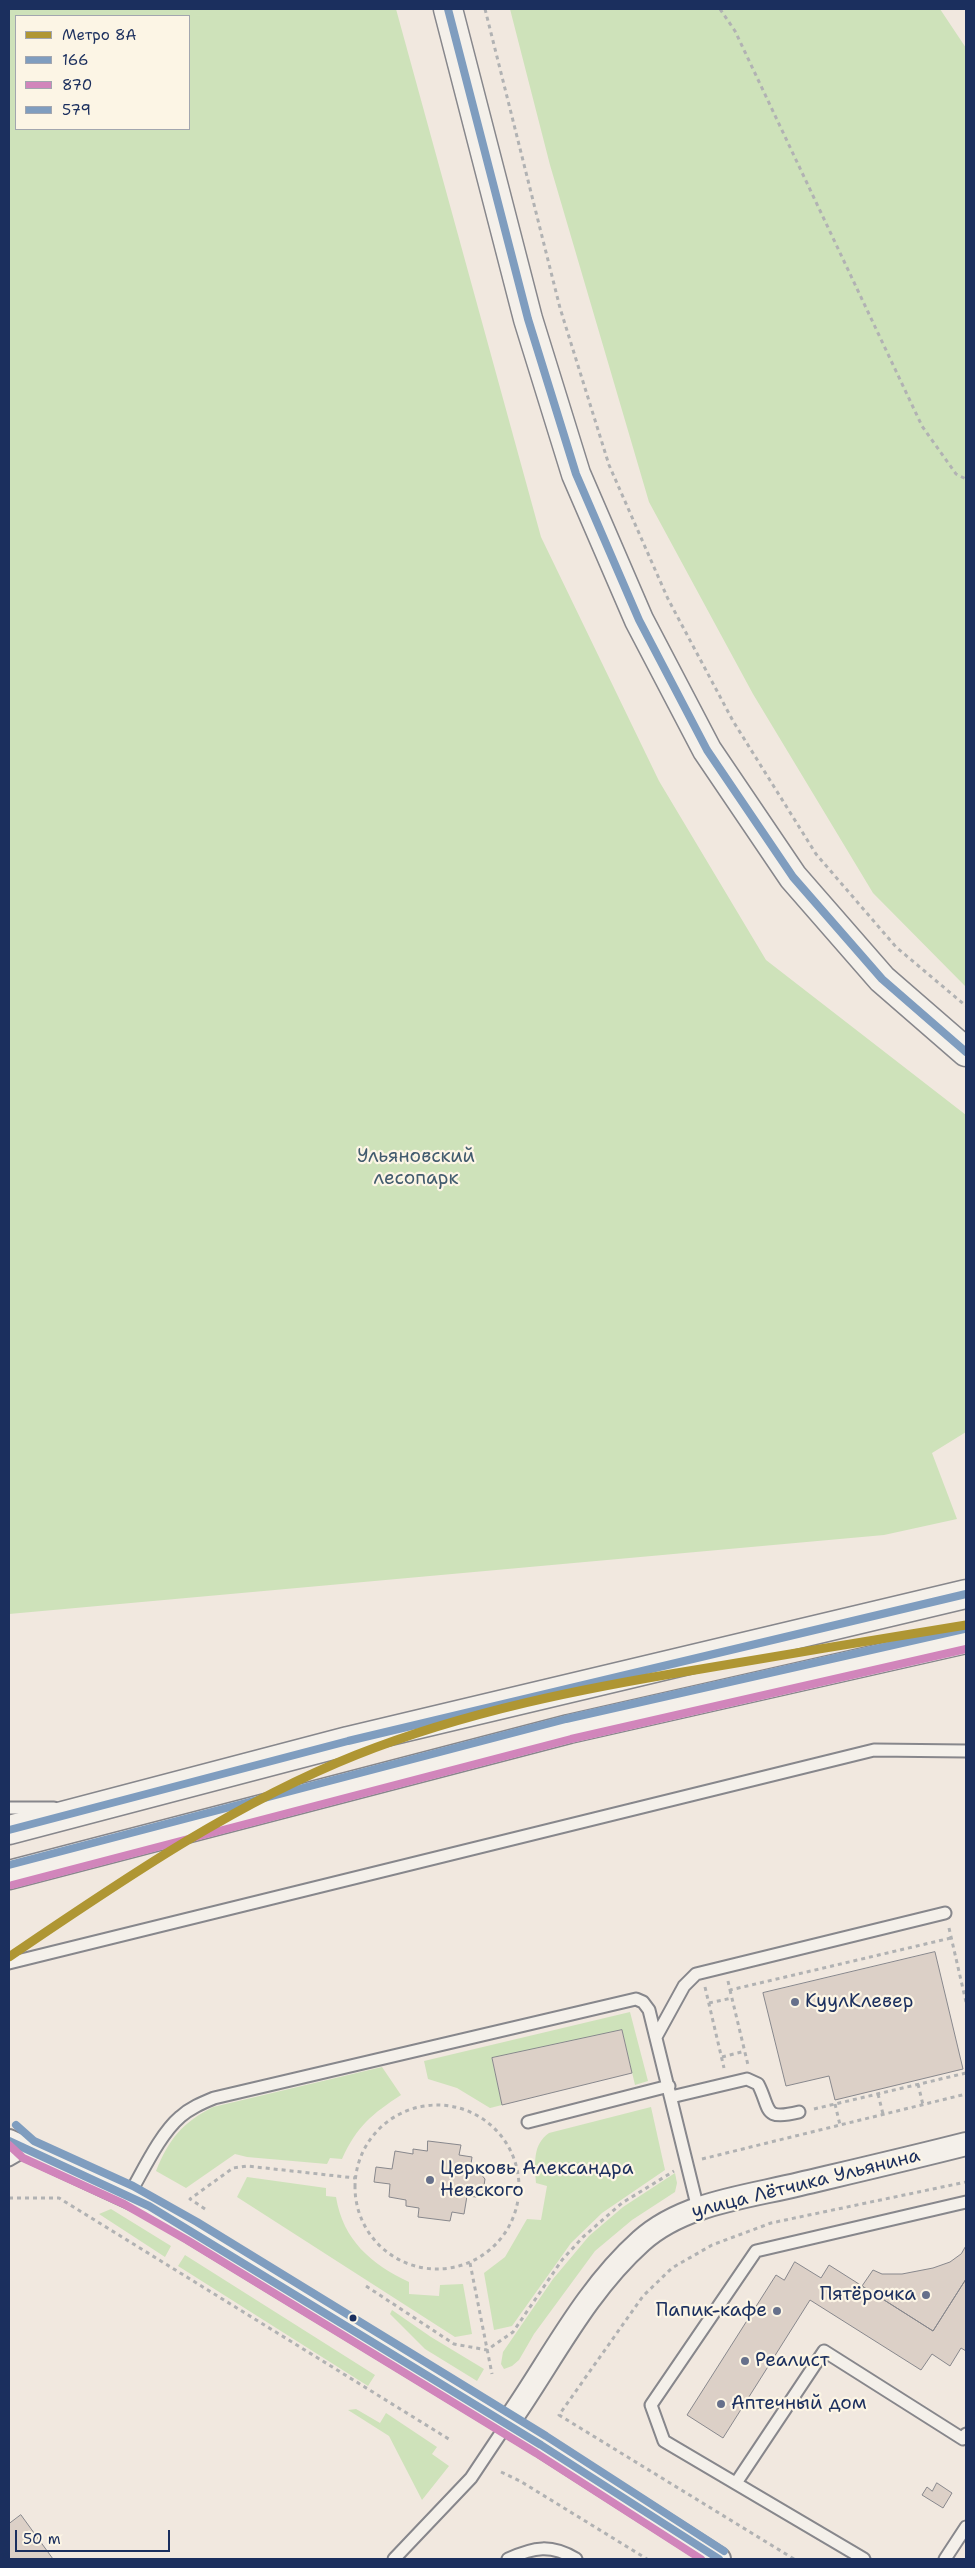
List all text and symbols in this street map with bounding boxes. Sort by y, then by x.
legend [15,15,190,130]
text: Метро 8А [62,25,136,45]
text: 166 [62,50,88,70]
text: 870 [62,75,92,95]
text: 579 [62,100,91,120]
park label: Ульяновский лесопарк [357,1146,475,1190]
place label: КуулКлевер [805,1991,913,2013]
marker: КуулКлевер [789,1996,801,2008]
street label: улица Лётчика Ульянина [689,2145,923,2223]
place label: Церковь Александра Невского [440,2158,634,2202]
marker: Церковь Александра Невского [424,2174,436,2186]
place label: Пятёрочка [820,2284,916,2306]
marker: Пятёрочка [920,2289,932,2301]
place label: Папик-кафе [656,2300,767,2322]
marker: Папик-кафе [771,2305,783,2317]
unlabelled marker [348,2313,358,2323]
place label: Реалист [755,2350,829,2372]
marker: Реалист [739,2355,751,2367]
place label: Аптечный дом [731,2393,867,2415]
marker: Аптечный дом [715,2398,727,2410]
scale bar [18,2520,172,2552]
text: 50 m [23,2529,61,2549]

